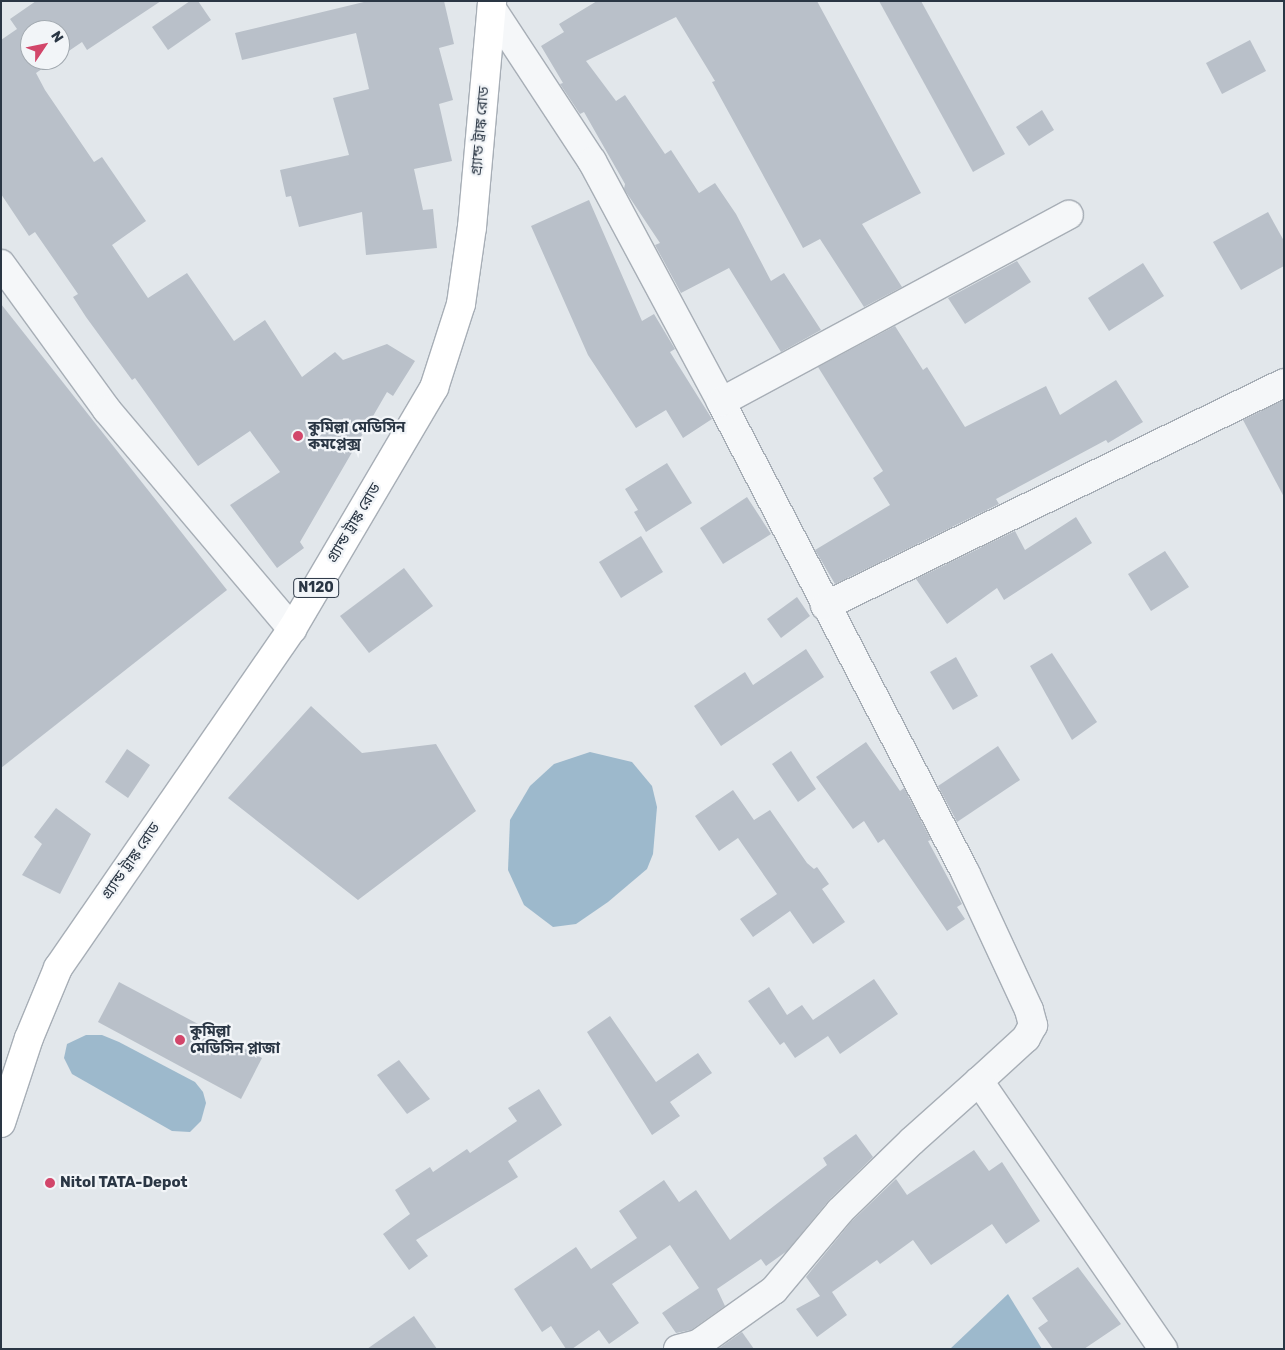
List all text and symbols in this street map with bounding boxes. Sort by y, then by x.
north arrow [20,20,70,70]
text: N [47,28,67,46]
street label: গ্র্যান্ড ট্রাঙ্ক রোড [467,86,493,176]
place label: কুমিল্লা মেডিসিন কমপ্লেক্স [308,418,405,453]
marker: কুমিল্লা মেডিসিন কমপ্লেক্স [292,430,304,442]
street label: গ্র্যান্ড ট্রাঙ্ক রোড [323,480,385,566]
road number: N120 [292,576,340,600]
street label: গ্র্যান্ড ট্রাঙ্ক রোড [98,819,164,903]
place label: কুমিল্লা মেডিসিন প্লাজা [190,1022,280,1057]
marker: কুমিল্লা মেডিসিন প্লাজা [174,1034,186,1046]
place label: Nitol TATA-Depot [60,1174,188,1192]
marker: Nitol TATA-Depot [44,1177,56,1189]

